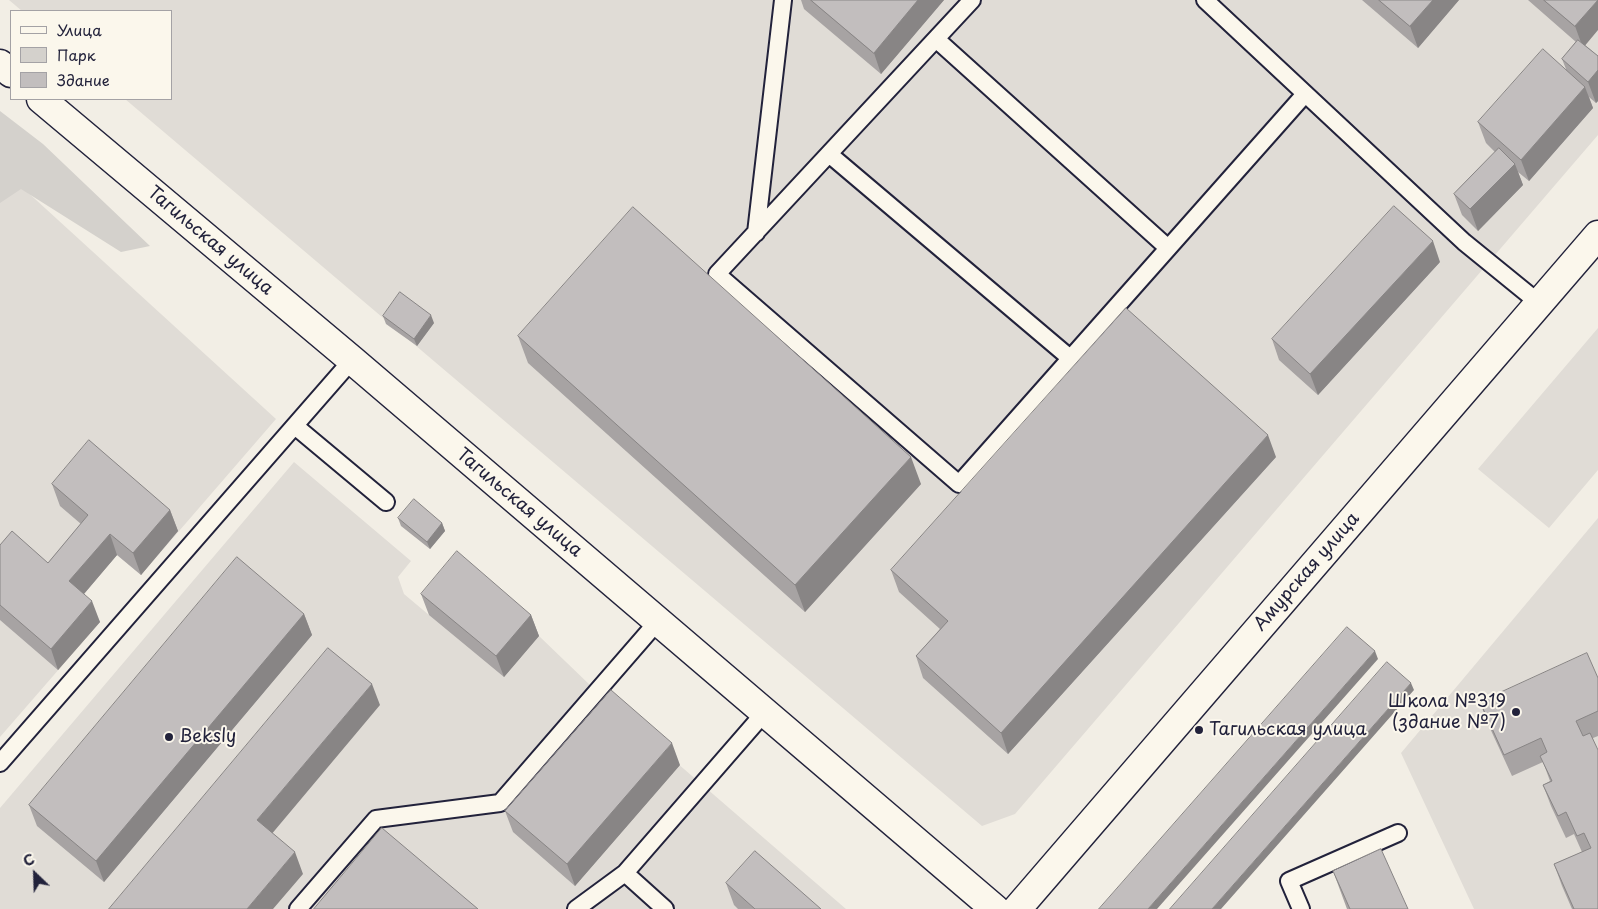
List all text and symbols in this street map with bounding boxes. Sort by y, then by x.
legend [10,10,172,100]
text: Улица [57,18,102,41]
text: Парк [57,43,96,66]
text: Здание [57,68,110,91]
street label: Тагильская улица [143,182,277,300]
street label: Тагильская улица [452,444,586,562]
street label: Амурская улица [1250,508,1364,636]
place label: Школа №319 (здание №7) [1388,691,1506,734]
marker: Школа №319 (здание №7) [1510,706,1522,718]
place label: Тагильская улица [1209,719,1366,741]
marker: Тагильская улица [1193,724,1205,736]
place label: Beksly [179,726,236,748]
marker: Beksly [163,731,175,743]
text: С [20,848,38,872]
north arrow [10,849,60,899]

